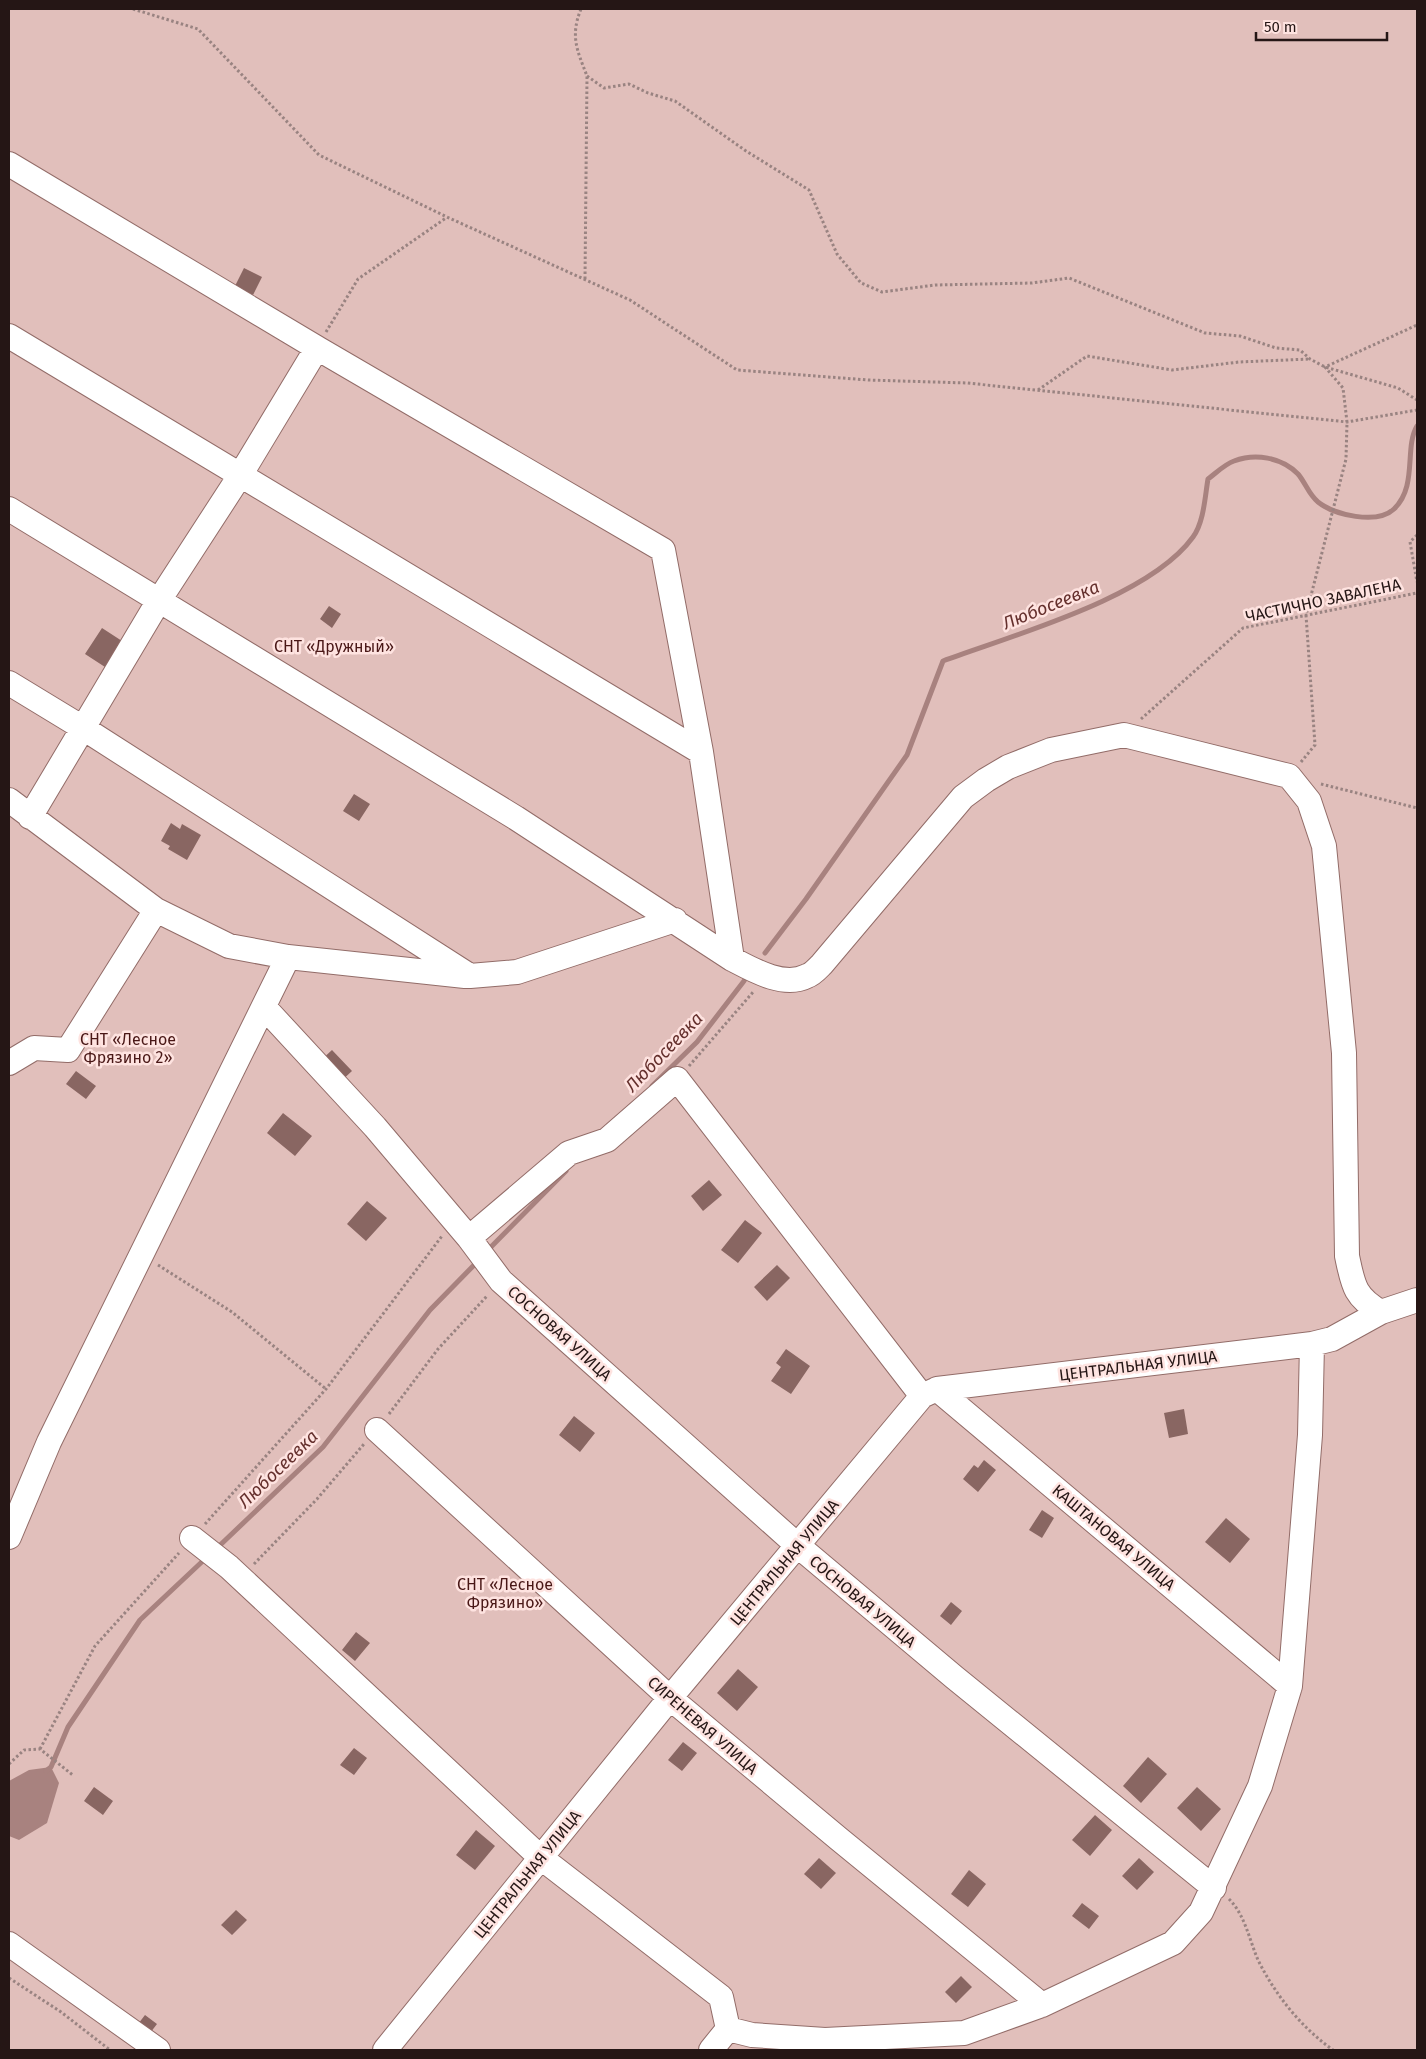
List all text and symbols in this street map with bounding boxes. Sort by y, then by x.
scale bar [1256,10,1387,42]
text: 50 m [1264,18,1297,36]
street label: ЧАСТИЧНО ЗАВАЛЕНА [1244,575,1403,626]
water label: Любосеевка [998,576,1103,635]
park label: СНТ «Дружный» [274,637,394,656]
water label: Любосеевка [620,1007,708,1097]
park label: СНТ «Лесное Фрязино 2» [80,1030,176,1067]
street label: СОСНОВАЯ УЛИЦА [504,1282,616,1385]
street label: ЦЕНТРАЛЬНАЯ УЛИЦА [1058,1346,1219,1385]
water label: Любосеевка [233,1425,323,1513]
street label: КАШТАНОВАЯ УЛИЦА [1048,1481,1180,1595]
street label: ЦЕНТРАЛЬНАЯ УЛИЦА [726,1495,843,1629]
street label: СОСНОВАЯ УЛИЦА [806,1551,920,1652]
park label: СНТ «Лесное Фрязино» [457,1575,553,1612]
street label: СИРЕНЕВАЯ УЛИЦА [644,1672,762,1779]
street label: ЦЕНТРАЛЬНАЯ УЛИЦА [470,1806,585,1942]

